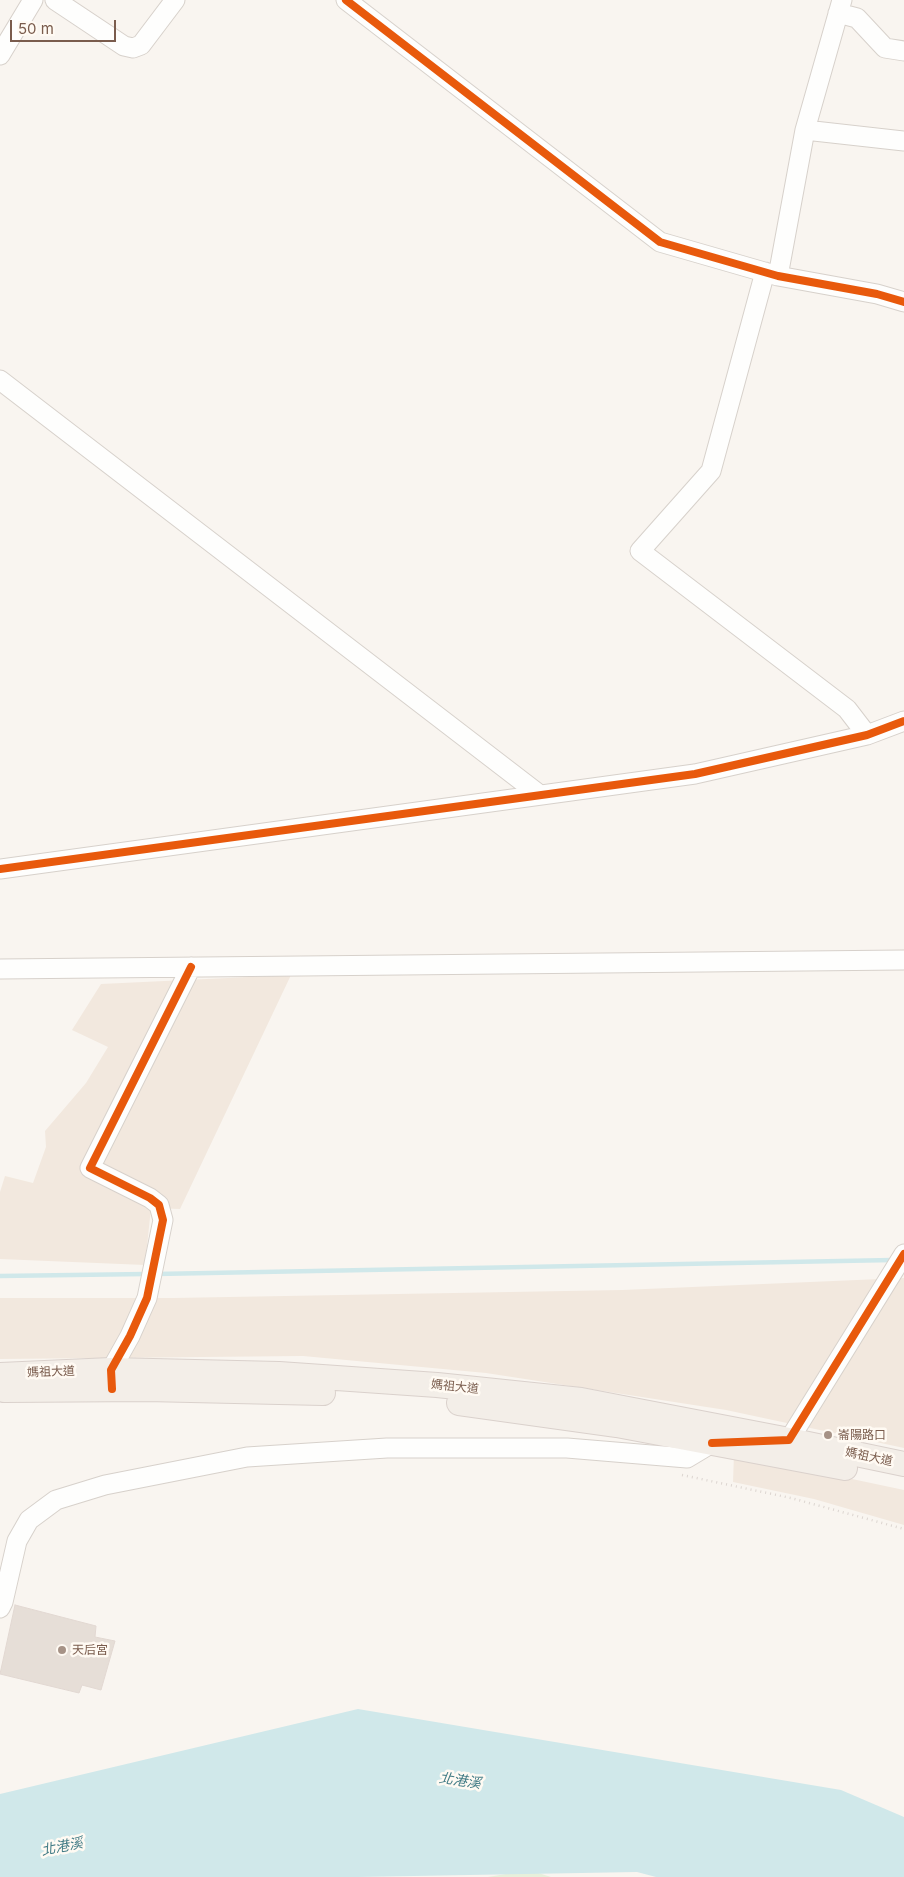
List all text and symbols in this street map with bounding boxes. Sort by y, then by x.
scale bar [12,10,119,42]
text: 50 m [18,19,54,38]
street label: 媽祖大道 [27,1364,75,1380]
street label: 媽祖大道 [430,1377,480,1397]
place label: 崙陽路口 [838,1428,886,1442]
marker: 崙陽路口 [822,1429,834,1441]
street label: 媽祖大道 [844,1445,894,1469]
place label: 天后宮 [72,1643,108,1657]
marker: 天后宮 [56,1644,68,1656]
water label: 北港溪 [438,1770,482,1792]
water label: 北港溪 [40,1835,84,1859]

